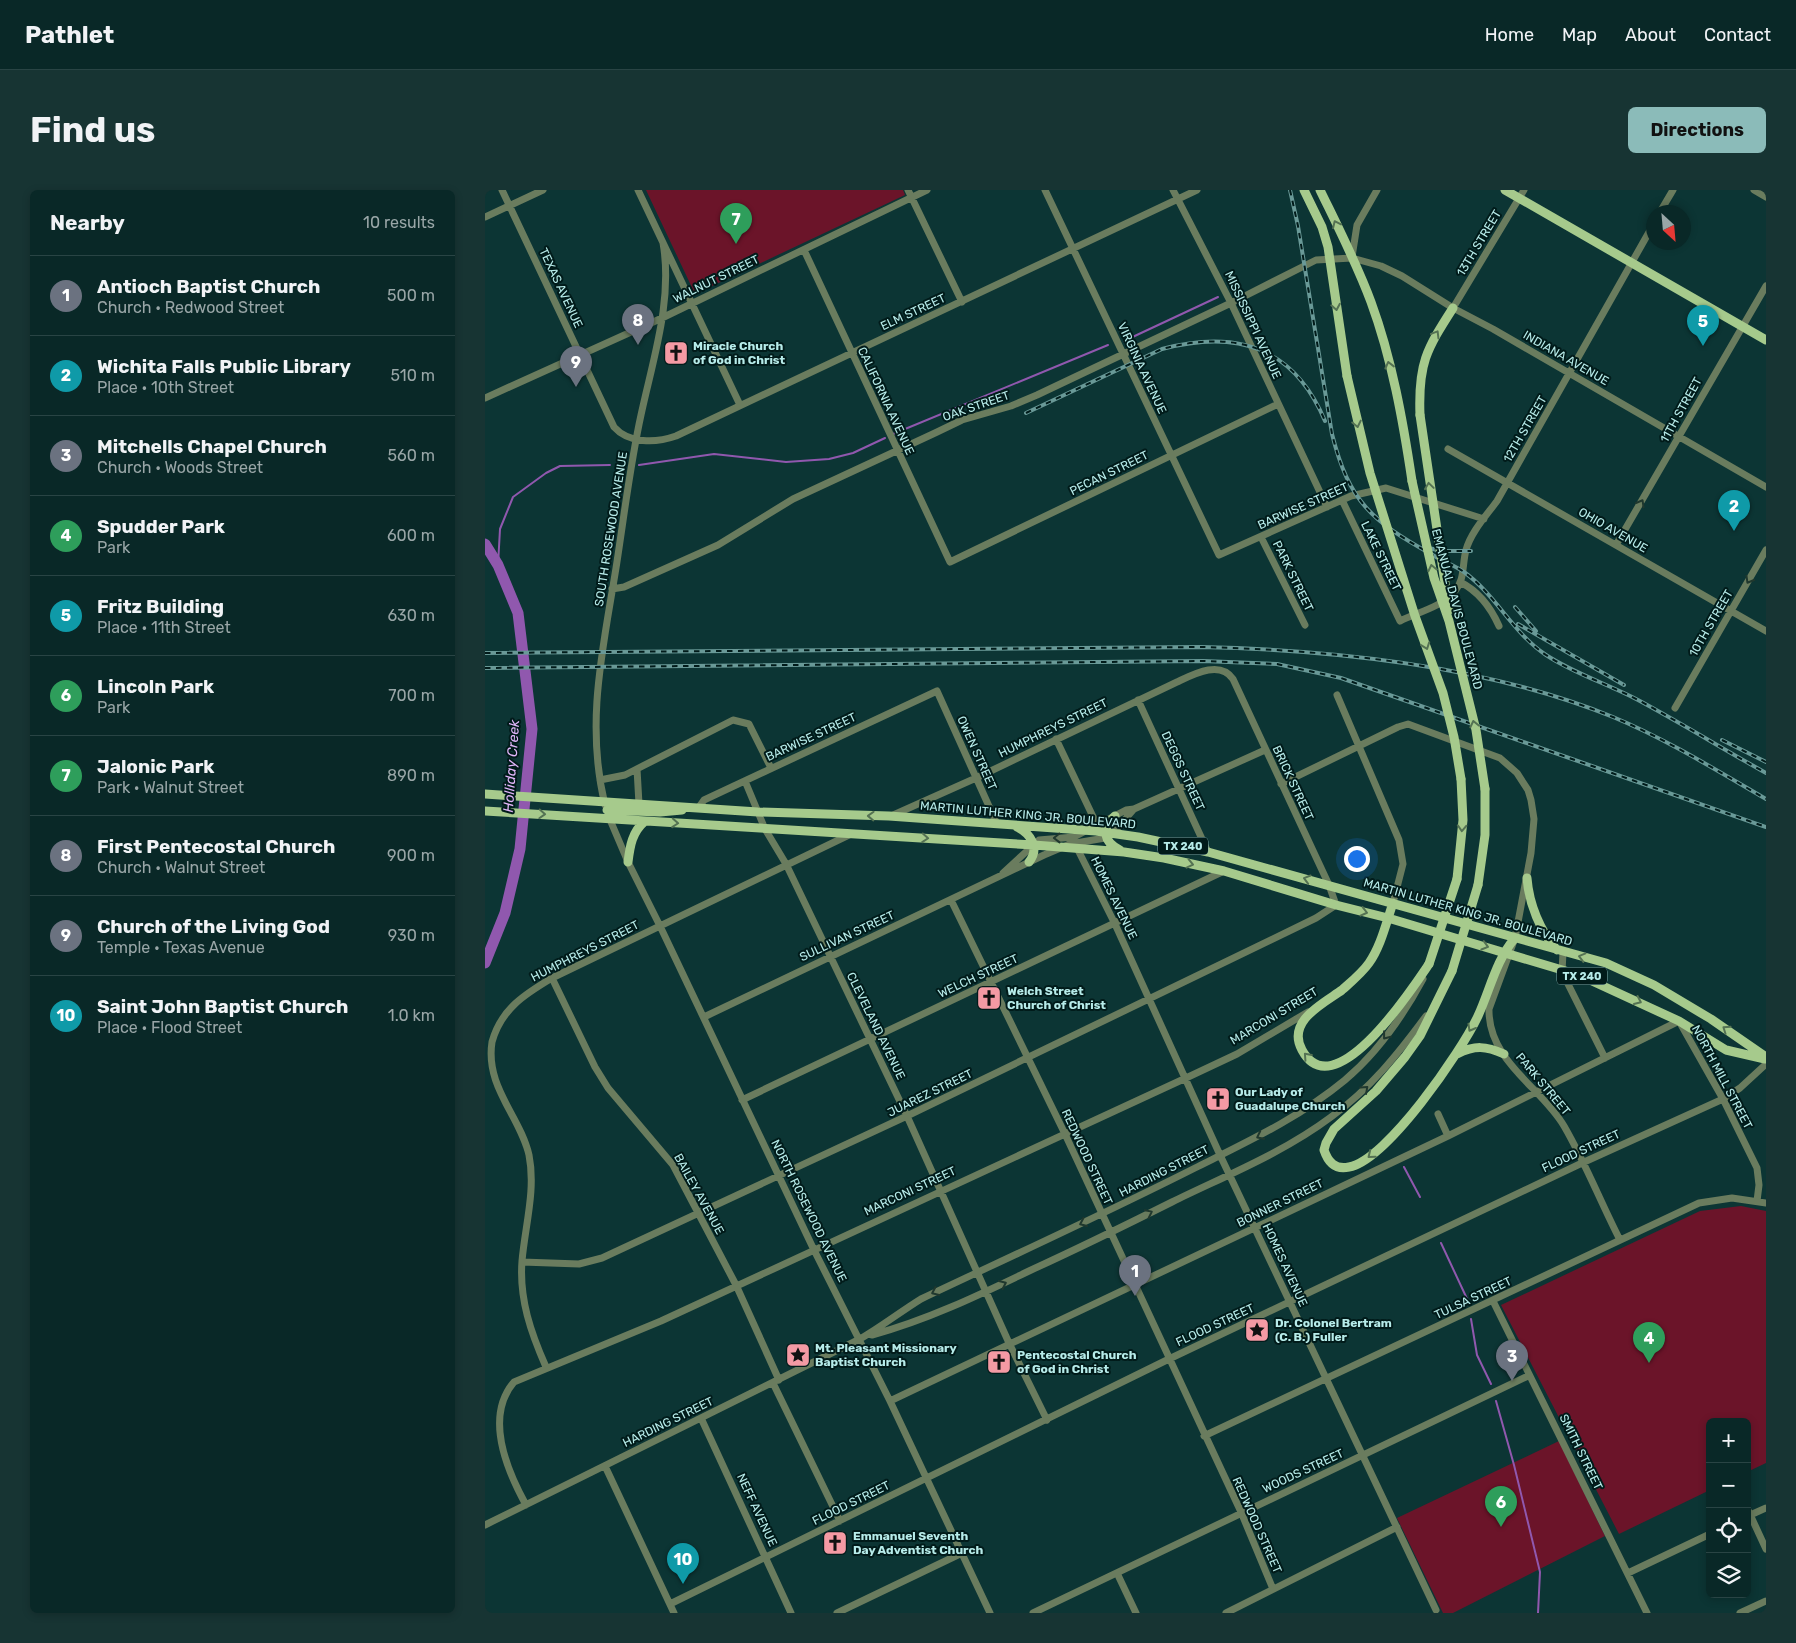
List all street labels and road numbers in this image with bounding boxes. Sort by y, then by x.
street label: 13TH STREET [1454,207,1504,279]
street label: TEXAS AVENUE [536,246,586,330]
street label: WALNUT STREET [671,252,761,306]
street label: MISSISSIPPI AVENUE [1222,269,1284,381]
street label: ELM STREET [878,291,948,333]
street label: VIRGINIA AVENUE [1115,320,1169,416]
street label: INDIANA AVENUE [1521,328,1611,388]
street label: CALIFORNIA AVENUE [855,345,917,457]
street label: 11TH STREET [1657,375,1705,445]
street label: OAK STREET [941,388,1011,424]
street label: 12TH STREET [1500,393,1550,465]
street label: PECAN STREET [1067,448,1151,498]
street label: SOUTH ROSEWOOD AVENUE [592,451,630,607]
street label: BARWISE STREET [1255,480,1351,532]
street label: OHIO AVENUE [1576,505,1650,555]
street label: LAKE STREET [1358,519,1404,593]
street label: EMANUAL DAVIS BOULEVARD [1429,527,1485,691]
street label: PARK STREET [1270,538,1316,614]
street label: 10TH STREET [1686,587,1736,659]
street label: HUMPHREYS STREET [996,696,1110,760]
street label: BARWISE STREET [764,710,858,764]
street label: OWEN STREET [954,714,1000,792]
street label: DEGGS STREET [1159,729,1208,813]
street label: BRICK STREET [1270,743,1316,823]
street label: MARTIN LUTHER KING JR. BOULEVARD [919,799,1137,831]
road number: TX 240 [1158,838,1208,854]
street label: HOMES AVENUE [1088,854,1140,942]
street label: MARTIN LUTHER KING JR. BOULEVARD [1362,875,1574,949]
street label: SULLIVAN STREET [797,908,897,964]
street label: HUMPHREYS STREET [529,918,641,984]
street label: WELCH STREET [936,951,1020,1001]
road number: TX 240 [1557,968,1607,984]
street label: CLEVELAND AVENUE [844,970,908,1082]
street label: MARCONI STREET [1228,984,1320,1048]
street label: NORTH MILL STREET [1689,1023,1755,1131]
street label: PARK STREET [1513,1050,1573,1118]
street label: JUAREZ STREET [885,1066,975,1120]
street label: REDWOOD STREET [1059,1107,1115,1207]
street label: FLOOD STREET [1540,1127,1622,1175]
street label: NORTH ROSEWOOD AVENUE [768,1138,850,1284]
street label: HARDING STREET [1117,1142,1211,1200]
street label: BAILEY AVENUE [671,1151,727,1237]
street label: MARCONI STREET [862,1164,958,1218]
street label: BONNER STREET [1234,1176,1326,1230]
street label: HOMES AVENUE [1260,1221,1310,1309]
street label: TULSA STREET [1432,1274,1514,1322]
street label: FLOOD STREET [1174,1301,1256,1349]
street label: HARDING STREET [620,1394,716,1450]
street label: SMITH STREET [1557,1412,1605,1492]
street label: WOODS STREET [1260,1446,1346,1496]
street label: NEFF AVENUE [734,1471,780,1549]
street label: REDWOOD STREET [1229,1475,1285,1575]
street label: FLOOD STREET [810,1478,892,1528]

